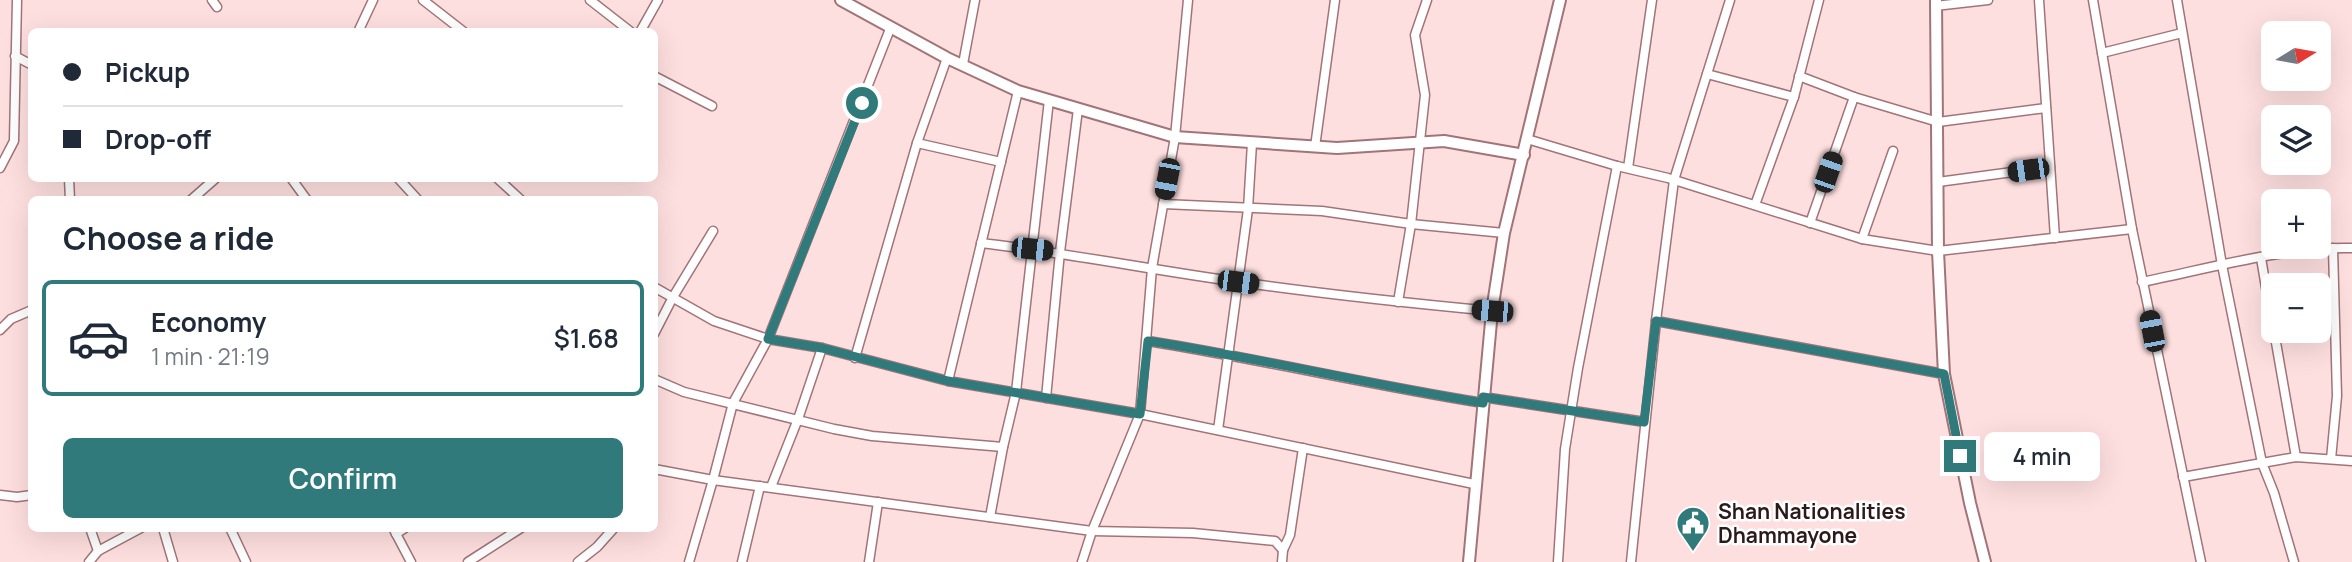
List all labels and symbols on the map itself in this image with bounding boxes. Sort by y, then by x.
north arrow [2261,21,2331,91]
route start [846,87,878,119]
car [1812,149,1845,195]
car [1153,156,1182,202]
car [2006,157,2051,183]
car [1011,236,1054,262]
car [1216,269,1261,295]
car [1471,299,1514,323]
car [2138,308,2167,354]
callout: 4 min [1984,432,2100,480]
route end [1944,440,1976,472]
place label: Shan Nationalities Dhammayone [1718,497,1906,549]
public building icon: Shan Nationalities Dhammayone [1674,504,1712,553]

